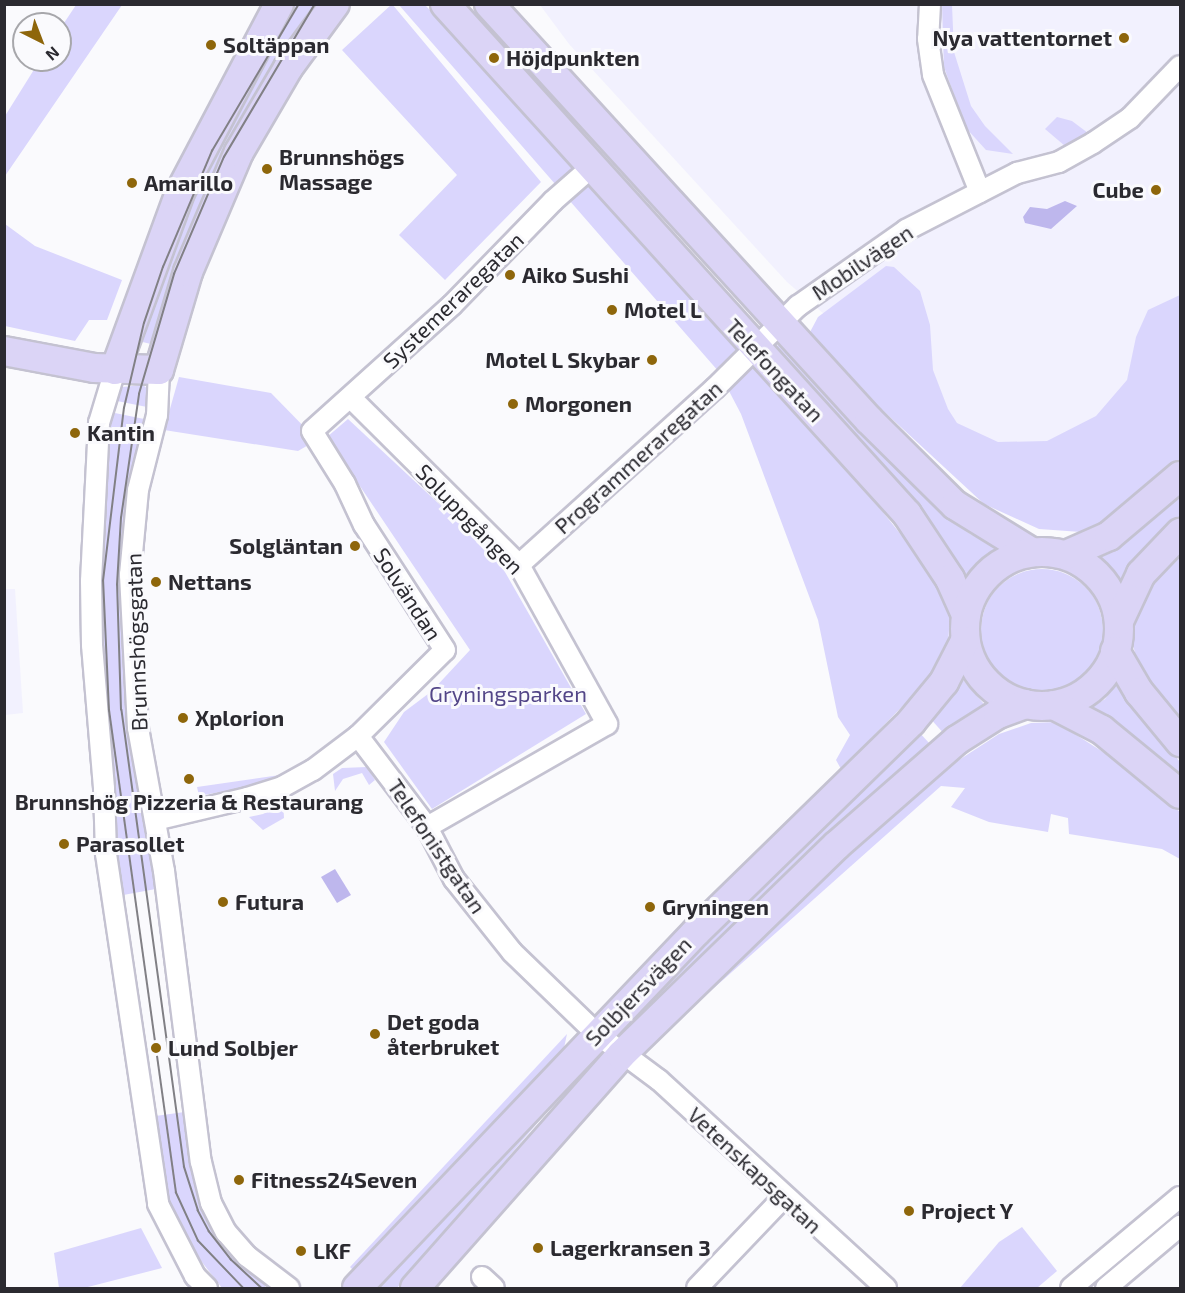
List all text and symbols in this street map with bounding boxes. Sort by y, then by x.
north arrow [12,12,72,72]
place label: Nya vattentornet [932,25,1112,51]
marker: Nya vattentornet [1117,31,1131,45]
place label: Soltäppan [223,32,330,58]
marker: Soltäppan [204,38,218,52]
text: N [42,43,64,65]
place label: Höjdpunkten [506,45,640,71]
marker: Höjdpunkten [487,51,501,65]
place label: Brunnshögs Massage [279,143,404,194]
marker: Brunnshögs Massage [260,162,274,176]
place label: Amarillo [144,170,233,196]
marker: Amarillo [125,176,139,190]
place label: Cube [1093,177,1144,203]
marker: Cube [1149,183,1163,197]
street label: Mobilvägen [806,219,918,305]
street label: Systemeraregatan [377,226,529,374]
place label: Aiko Sushi [522,262,629,288]
marker: Aiko Sushi [503,268,517,282]
place label: Motel L [624,297,702,323]
marker: Motel L [605,303,619,317]
street label: Telefongatan [721,313,829,427]
place label: Motel L Skybar [484,347,640,373]
marker: Motel L Skybar [645,353,659,367]
street label: Programmeraregatan [549,375,727,539]
place label: Morgonen [525,391,632,417]
marker: Morgonen [506,397,520,411]
place label: Kantin [87,420,155,446]
marker: Kantin [68,426,82,440]
street label: Soluppgången [411,458,529,580]
place label: Solgläntan [229,533,343,559]
marker: Solgläntan [348,539,362,553]
street label: Solvändan [368,543,448,645]
street label: Brunnshögsgatan [120,553,152,731]
place label: Nettans [168,569,252,595]
marker: Nettans [149,575,163,589]
park label: Gryningsparken [429,681,587,707]
place label: Xplorion [195,705,284,731]
marker: Xplorion [176,711,190,725]
marker: Brunnshög Pizzeria & Restaurang [182,772,196,786]
street label: Telefonistgatan [382,774,492,918]
place label: Brunnshög Pizzeria & Restaurang [15,789,363,815]
place label: Parasollet [76,831,184,857]
marker: Parasollet [57,837,71,851]
place label: Futura [235,889,304,915]
place label: Gryningen [662,894,769,920]
marker: Futura [216,895,230,909]
marker: Gryningen [643,900,657,914]
street label: Solbjersvägen [579,931,697,1051]
place label: Det goda återbruket [387,1008,499,1060]
marker: Det goda återbruket [368,1027,382,1041]
place label: Lund Solbjer [168,1035,298,1061]
marker: Lund Solbjer [149,1041,163,1055]
street label: Vetenskapsgatan [683,1101,827,1239]
place label: Fitness24Seven [251,1167,417,1193]
marker: Fitness24Seven [232,1173,246,1187]
place label: Project Y [921,1198,1014,1224]
marker: Project Y [902,1204,916,1218]
place label: Lagerkransen 3 [550,1235,711,1261]
place label: LKF [313,1238,351,1264]
marker: Lagerkransen 3 [531,1241,545,1255]
marker: LKF [294,1244,308,1258]

